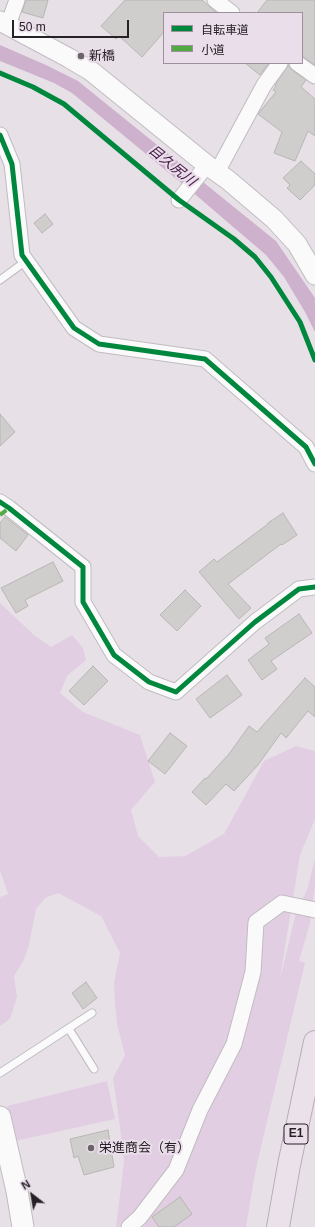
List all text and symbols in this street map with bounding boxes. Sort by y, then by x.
scale bar [14,12,131,38]
legend [163,12,303,64]
text: 50 m [19,20,46,34]
text: 自転車道 [201,23,249,37]
text: 小道 [201,43,225,57]
place label: 新橋 [89,48,115,64]
marker: 新橋 [76,51,86,61]
water label: 目久尻川 [145,142,199,190]
road number: E1 [284,1124,308,1144]
place label: 栄進商会（有） [99,1140,190,1156]
marker: 栄進商会（有） [86,1143,96,1153]
north arrow [12,1175,52,1215]
text: N [19,1178,32,1192]

